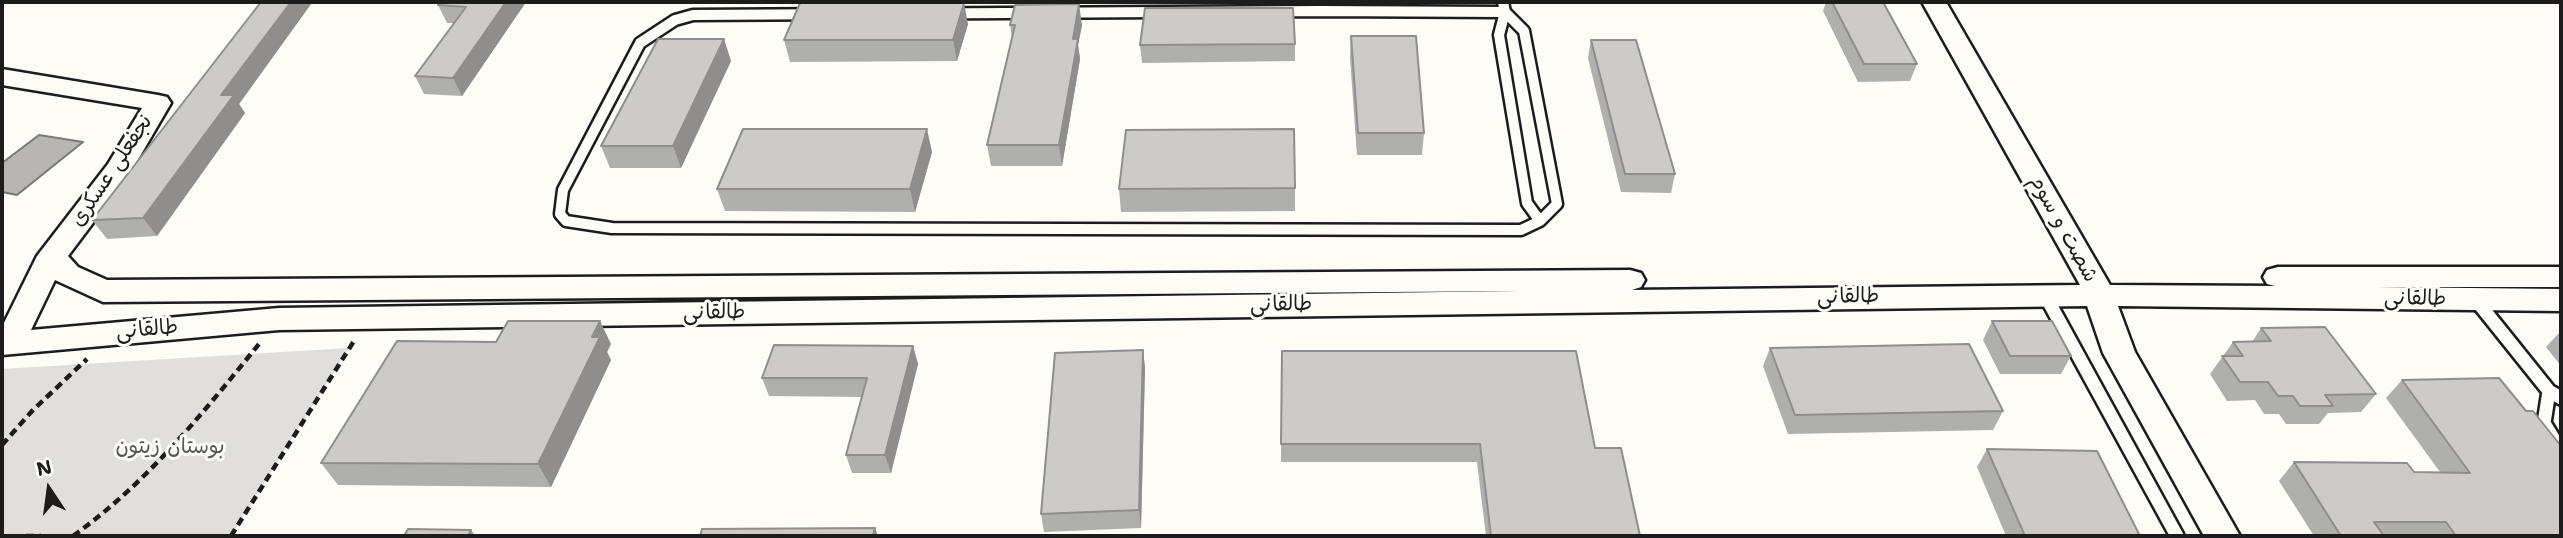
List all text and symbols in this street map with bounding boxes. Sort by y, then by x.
street label: نجفعلی عسکری [65,110,159,232]
street label: شصت و سوم [2023,171,2103,287]
street label: طالقانی [1817,284,1879,310]
street label: طالقانی [2384,286,2446,312]
street label: طالقانی [1250,292,1312,318]
street label: طالقانی [683,300,745,326]
street label: طالقانی [115,315,179,345]
park label: بوستان زیتون [115,435,225,461]
north arrow [14,454,84,524]
text: N [34,454,54,482]

